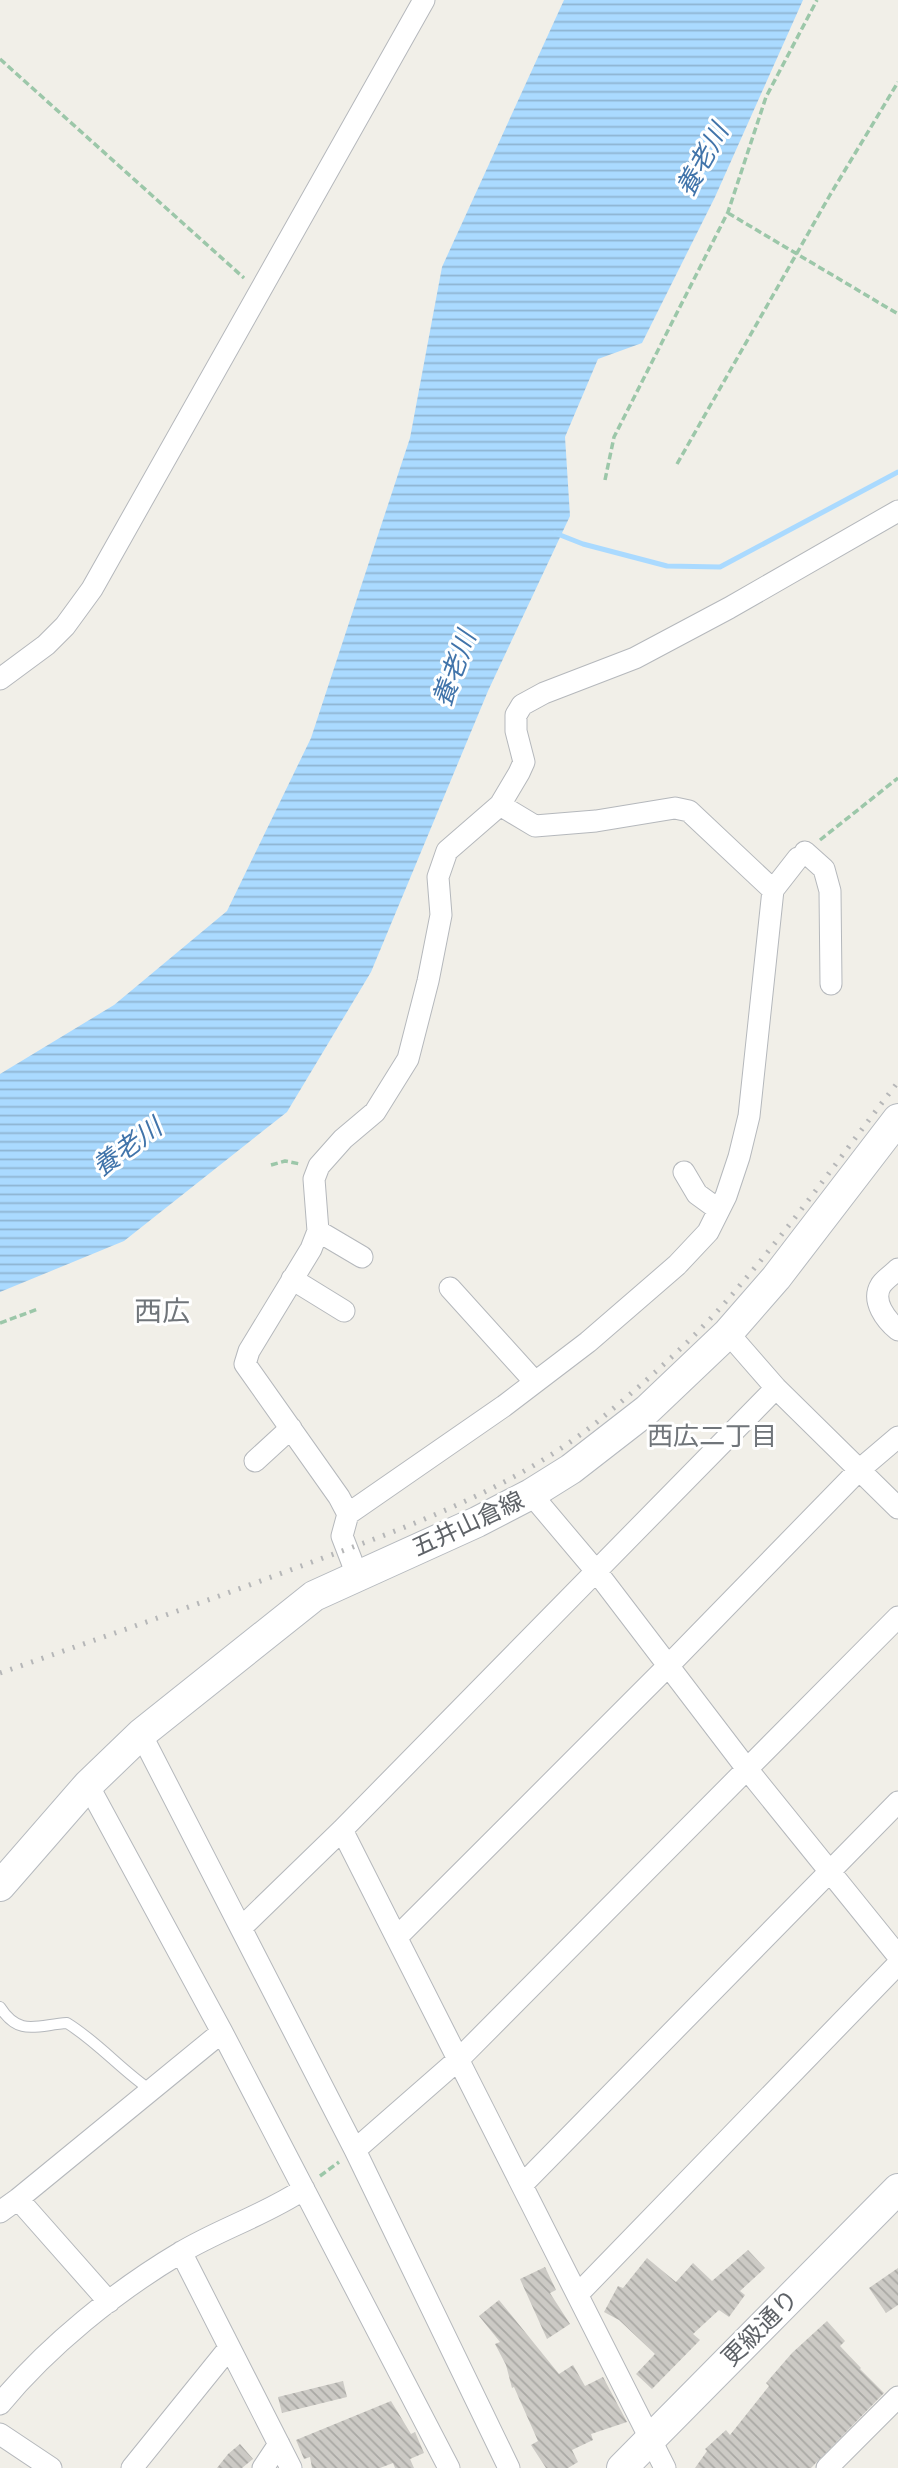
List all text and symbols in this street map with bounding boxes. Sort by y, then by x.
water label: 養老川 [670,116,735,201]
water label: 養老川 [427,624,482,711]
water label: 養老川 [87,1110,170,1182]
district label: 西広 [134,1296,190,1327]
district label: 西広二丁目 [647,1421,777,1451]
street label: 五井山倉線 [408,1486,528,1561]
street label: 更級通り [716,2284,803,2371]

